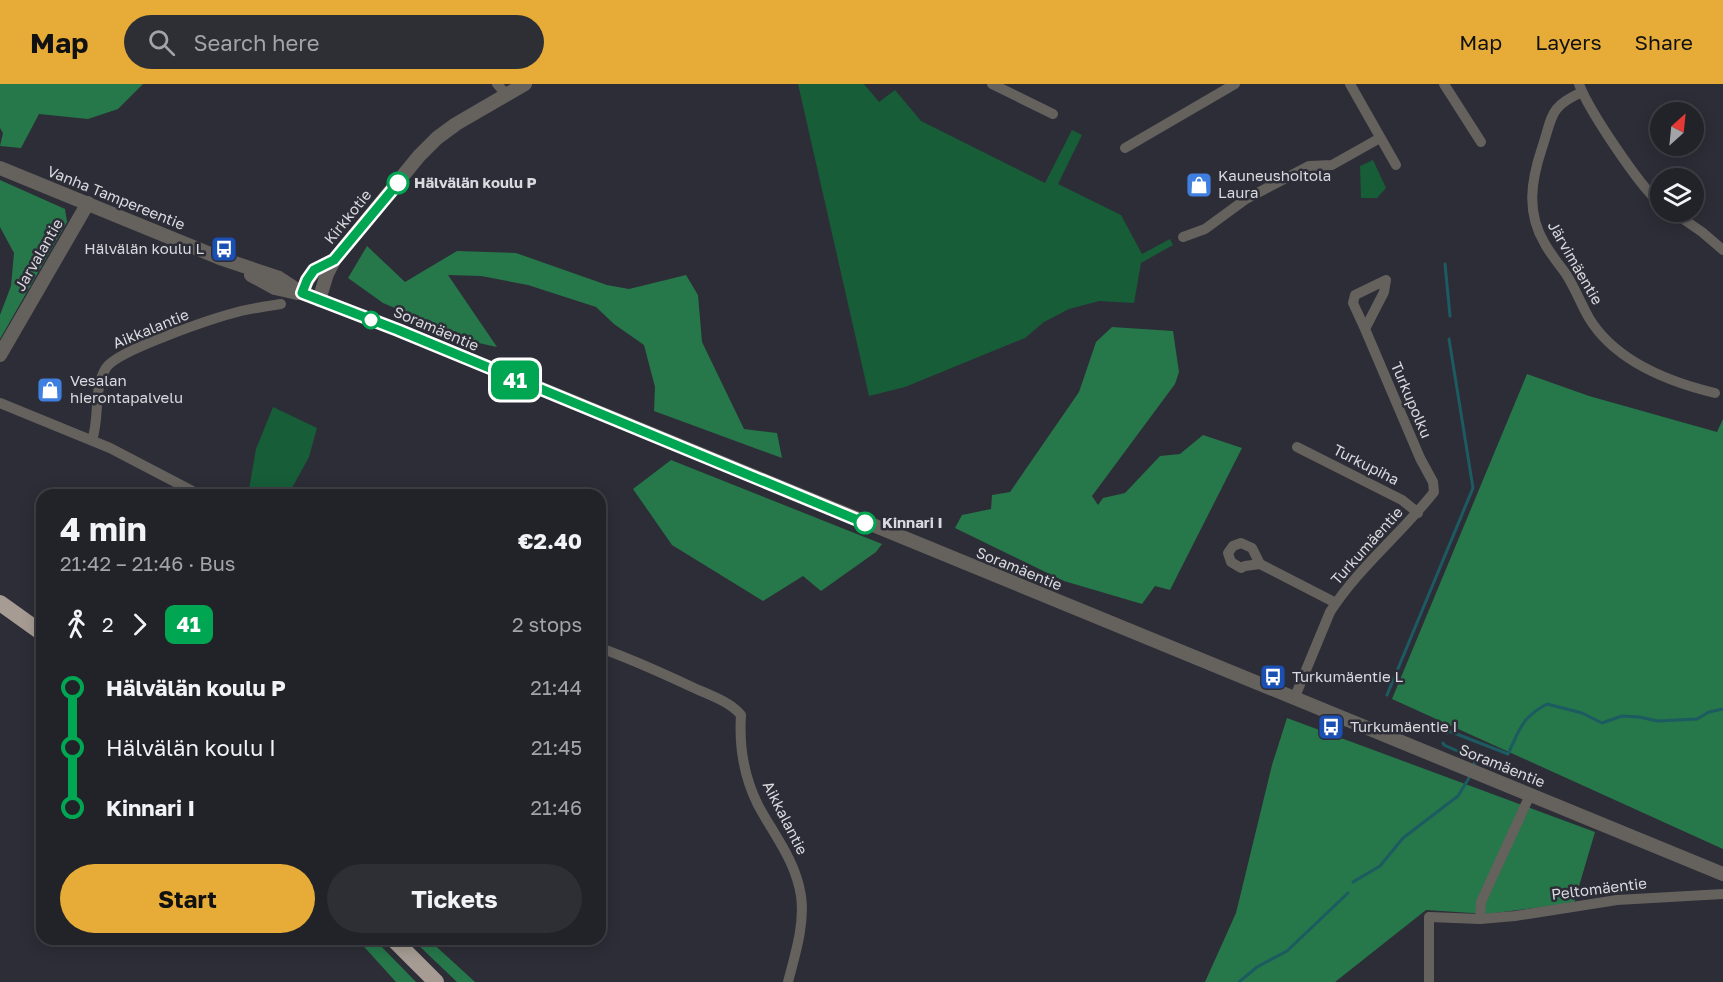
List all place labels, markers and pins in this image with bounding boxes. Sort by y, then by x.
place label: Kauneushoitola Laura [1218,166,1331,201]
shop icon: Kauneushoitola Laura [1184,170,1214,200]
marker: Hälvälän koulu P [387,172,409,194]
place label: Hälvälän koulu P [414,173,537,191]
bus stop icon: Hälvälän koulu L [209,234,239,264]
place label: Hälvälän koulu L [84,239,204,257]
unlabelled marker [362,311,380,329]
place label: Vesalan hierontapalvelu [70,371,183,406]
shop icon: Vesalan hierontapalvelu [35,375,65,405]
marker: Kinnari I [854,512,876,534]
place label: Kinnari I [882,513,943,531]
bus stop icon: Turkumäentie L [1258,662,1288,692]
place label: Turkumäentie L [1292,667,1403,685]
bus stop icon: Turkumäentie I [1316,712,1346,742]
place label: Turkumäentie I [1350,717,1457,735]

